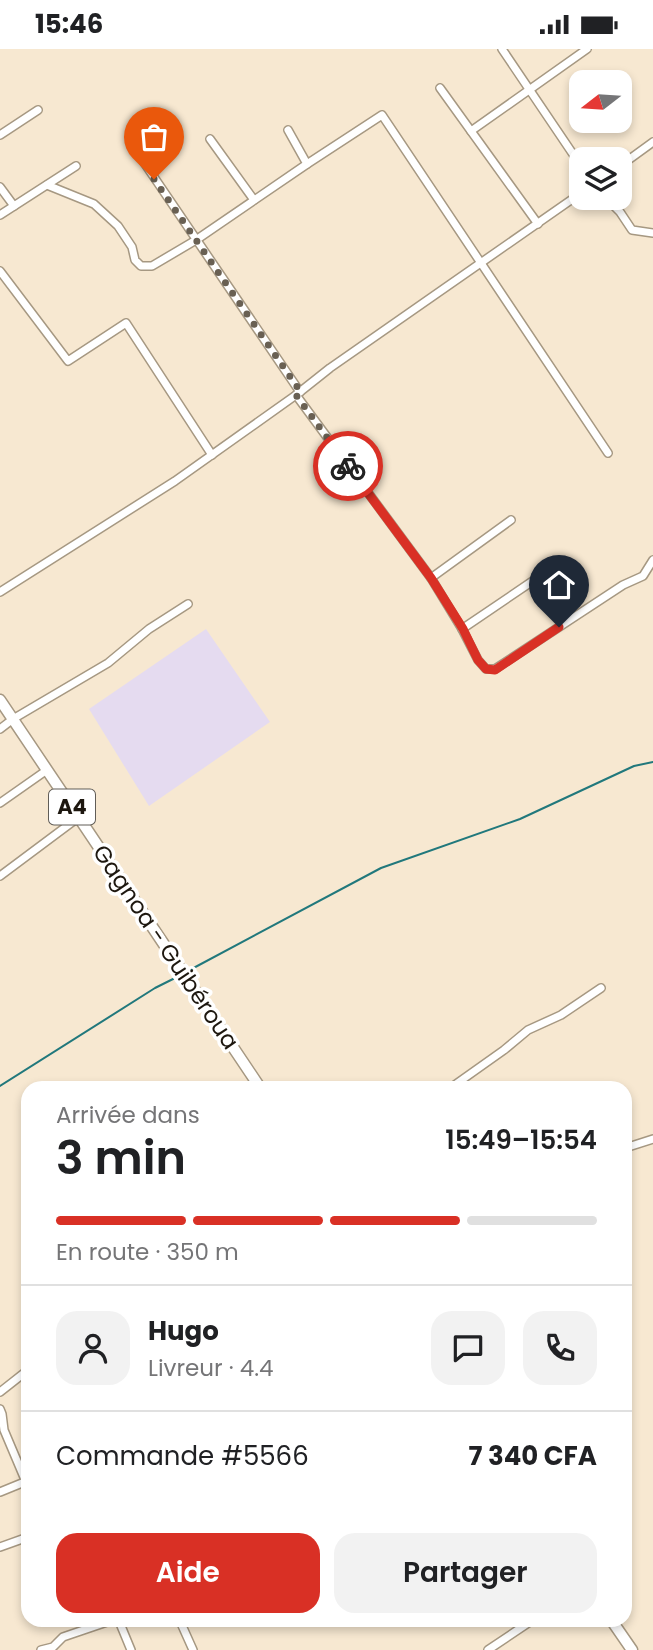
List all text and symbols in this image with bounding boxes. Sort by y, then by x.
text: 15:46 [35,6,103,42]
north arrow [569,70,632,133]
map controls [569,70,632,210]
pin [124,107,184,179]
icon: bag [135,118,173,156]
button: layers [569,147,632,210]
courier [313,431,383,501]
icon: bike [329,447,367,485]
pin [529,555,589,627]
icon: home [540,566,578,604]
road number: A4 [49,789,95,825]
street label: Gagnoa - Guibéroua [85,838,247,1056]
text: Arrivée dans [56,1099,200,1131]
text: 15:49–15:54 [445,1122,597,1158]
text: 3 min [56,1126,186,1190]
text: En route · 350 m [56,1236,239,1268]
button: person [56,1311,130,1385]
button: chat [431,1311,505,1385]
button: phone [523,1311,597,1385]
text: Hugo [148,1313,219,1349]
text: Livreur · 4.4 [148,1352,274,1384]
text: Commande #5566 [56,1438,309,1474]
text: 7 340 CFA [469,1438,597,1474]
button: Aide [56,1533,320,1613]
button: Partager [334,1533,597,1613]

